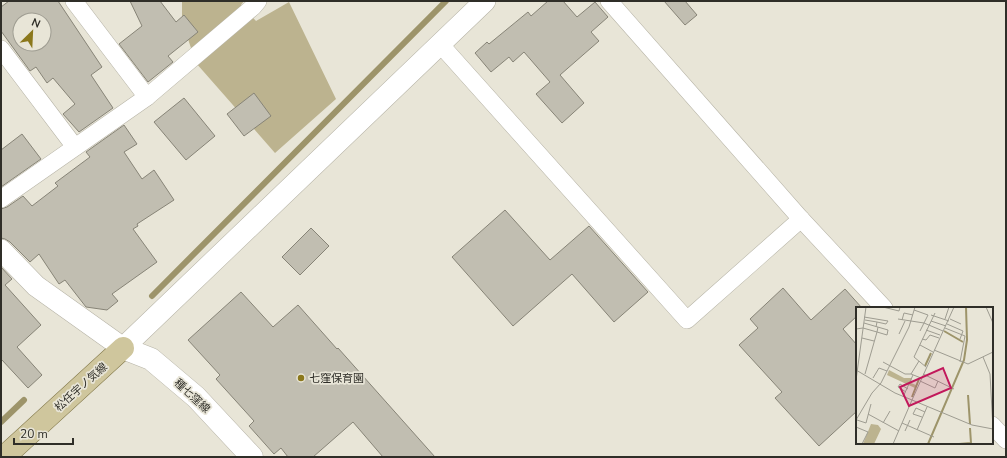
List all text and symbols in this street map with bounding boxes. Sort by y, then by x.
north arrow [12,12,52,52]
text: N [29,15,43,32]
inset map [856,307,993,444]
street label: 松任宇ノ気線 [51,359,111,415]
place label: 七窪保育園 [309,371,364,386]
marker: 七窪保育園 [296,373,306,383]
street label: 種七窪線 [171,376,213,416]
scale bar [14,420,73,446]
text: 20 m [20,426,48,442]

